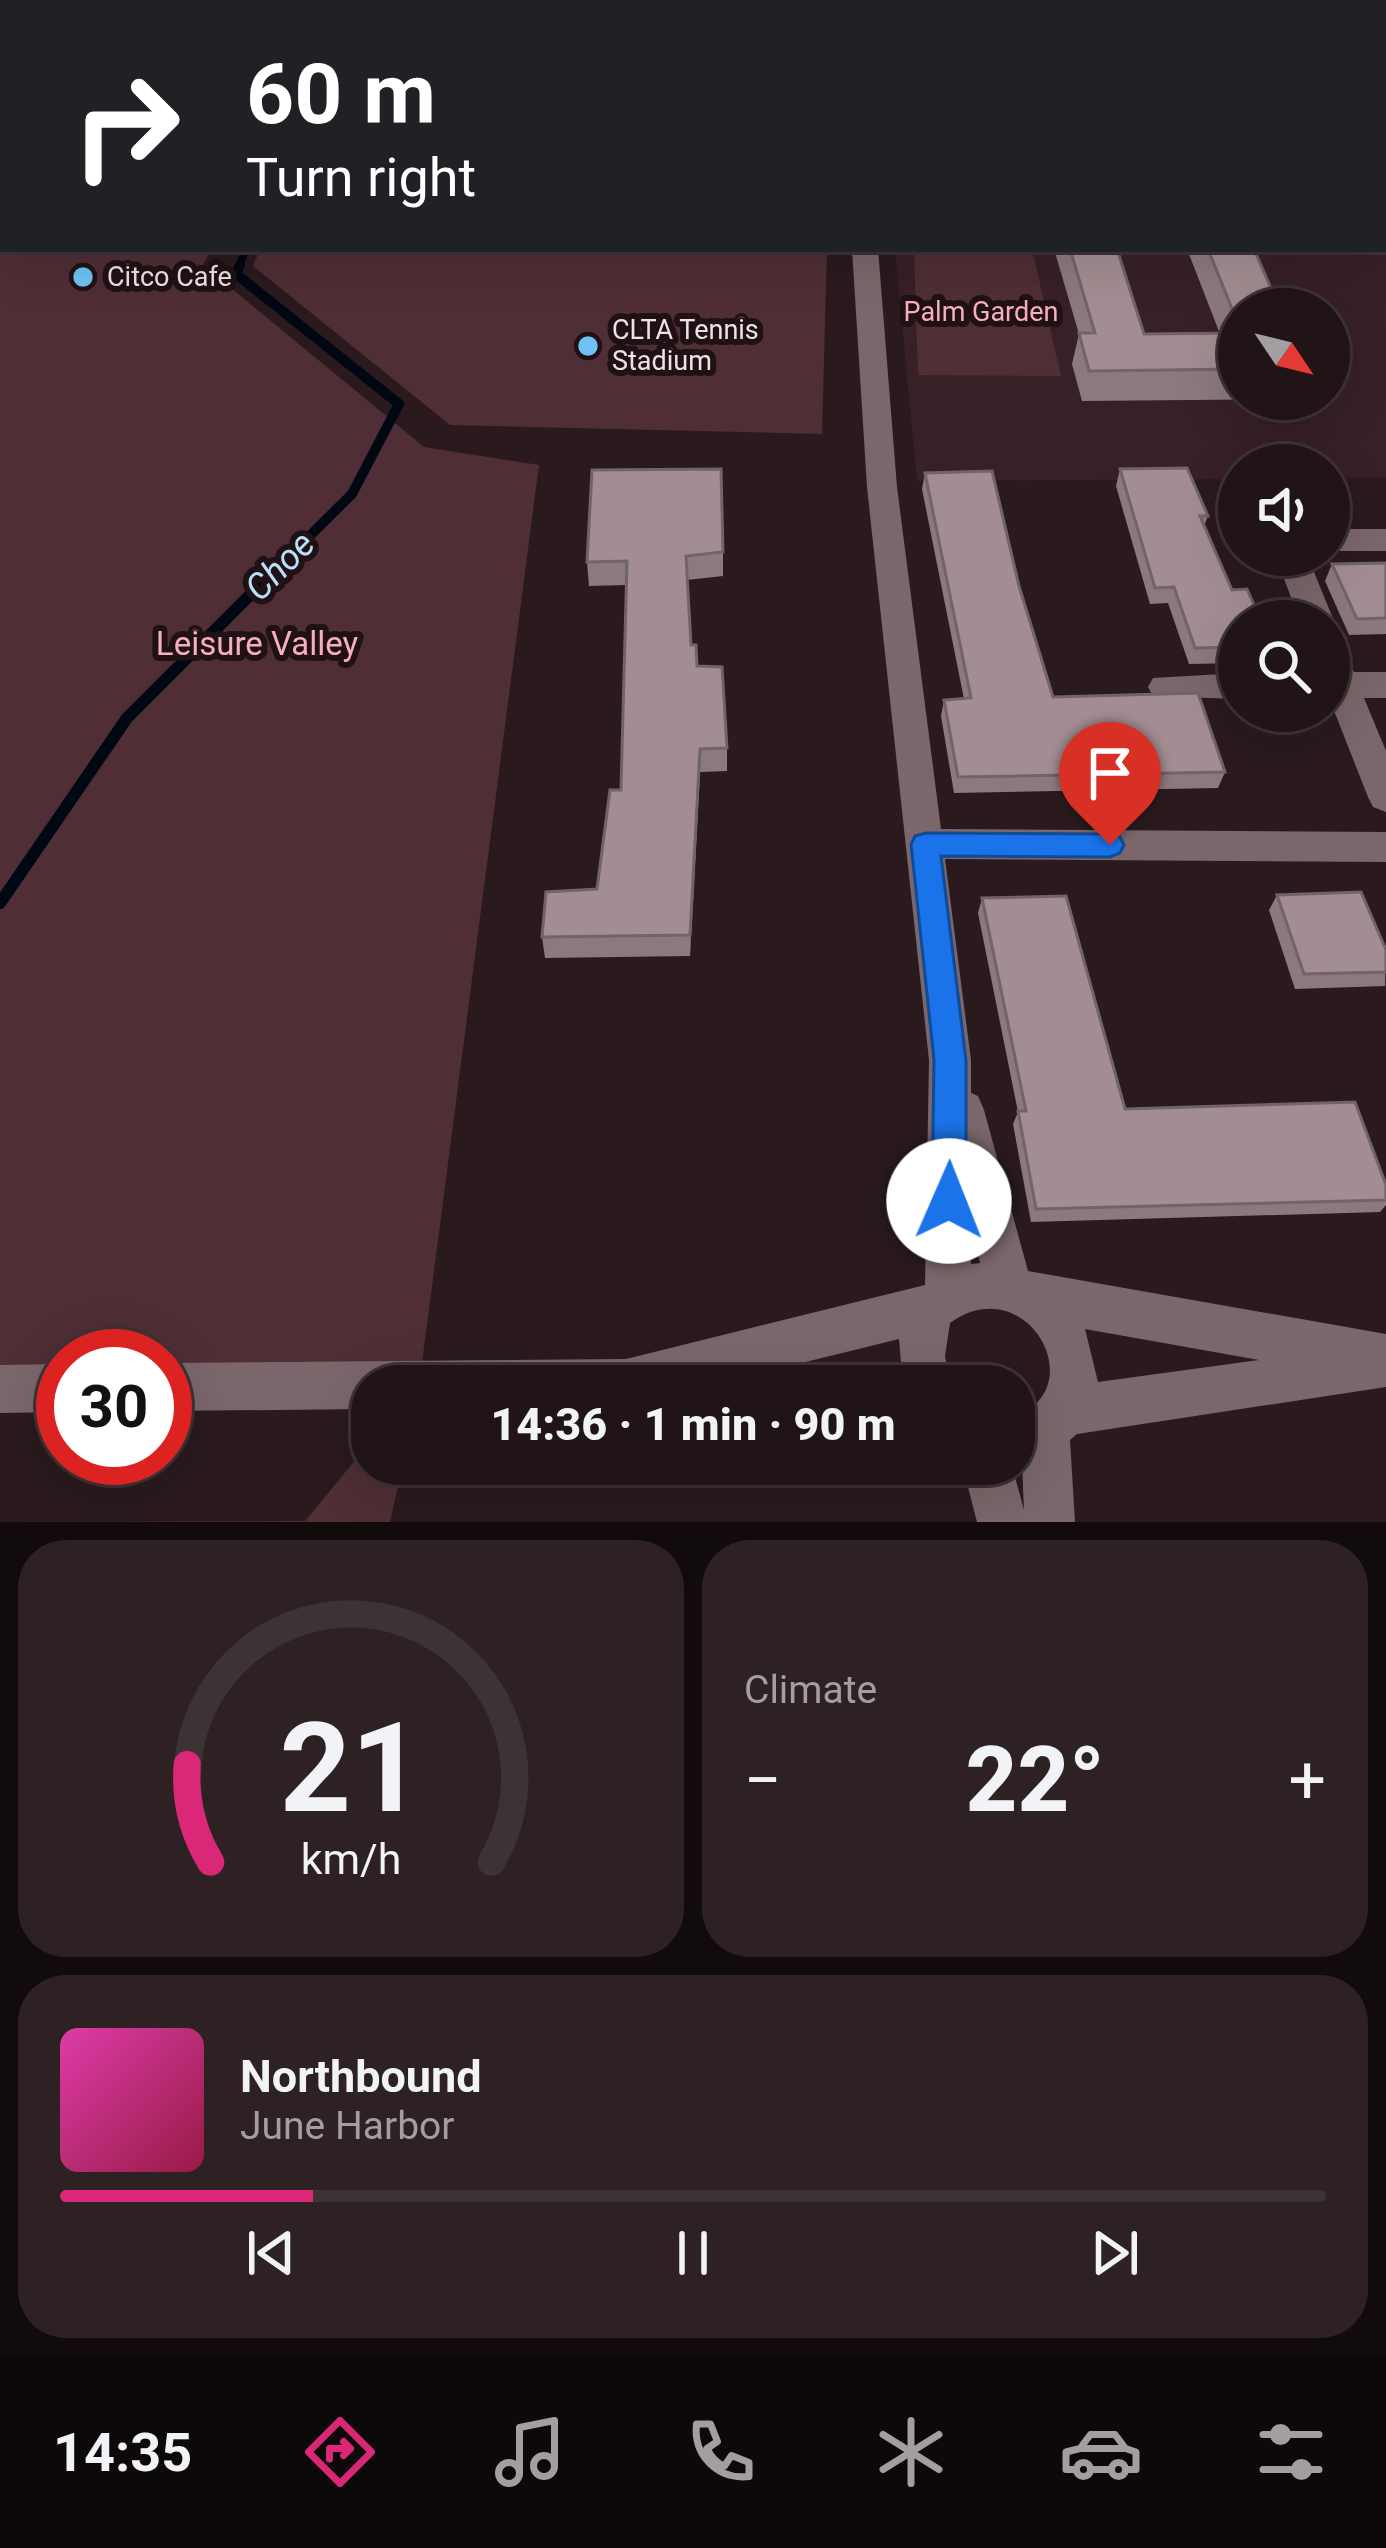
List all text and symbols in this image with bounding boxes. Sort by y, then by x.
text: 60 m [246,45,436,144]
icon: right [48,48,204,204]
text: Turn right [246,146,476,209]
place label: Citco Cafe [107,261,232,293]
marker: Citco Cafe [70,264,96,290]
north arrow [1218,288,1350,420]
map controls [1218,288,1350,732]
park label: Palm Garden [904,296,1058,328]
place label: CLTA Tennis Stadium [612,314,759,377]
marker: CLTA Tennis Stadium [575,333,601,359]
button: sound [1218,444,1350,576]
water label: Choe [237,523,323,609]
button: search [1218,600,1350,732]
park label: Leisure Valley [156,624,359,663]
pin [1059,722,1161,845]
icon: arrive [1077,740,1143,806]
position arrow [886,1138,1012,1264]
speed limit sign: 30 [36,1329,192,1485]
text: 14:36 · 1 min · 90 m [490,1398,896,1451]
text: Climate [744,1667,877,1713]
text: 21 [279,1695,423,1841]
text: 22° [966,1728,1105,1833]
text: − [744,1742,782,1819]
text: + [1289,1742,1326,1819]
text: km/h [301,1833,401,1883]
text: Northbound [240,2050,482,2103]
text: June Harbor [240,2103,455,2149]
icon: previous [238,2220,304,2286]
icon: pause [660,2220,726,2286]
icon: next [1082,2220,1148,2286]
icon: directions [298,2410,382,2494]
icon: music [488,2410,572,2494]
icon: phone [679,2410,763,2494]
icon: climate [869,2410,953,2494]
icon: car [1059,2410,1143,2494]
icon: filters [1249,2410,1333,2494]
text: 14:35 [53,2421,192,2484]

